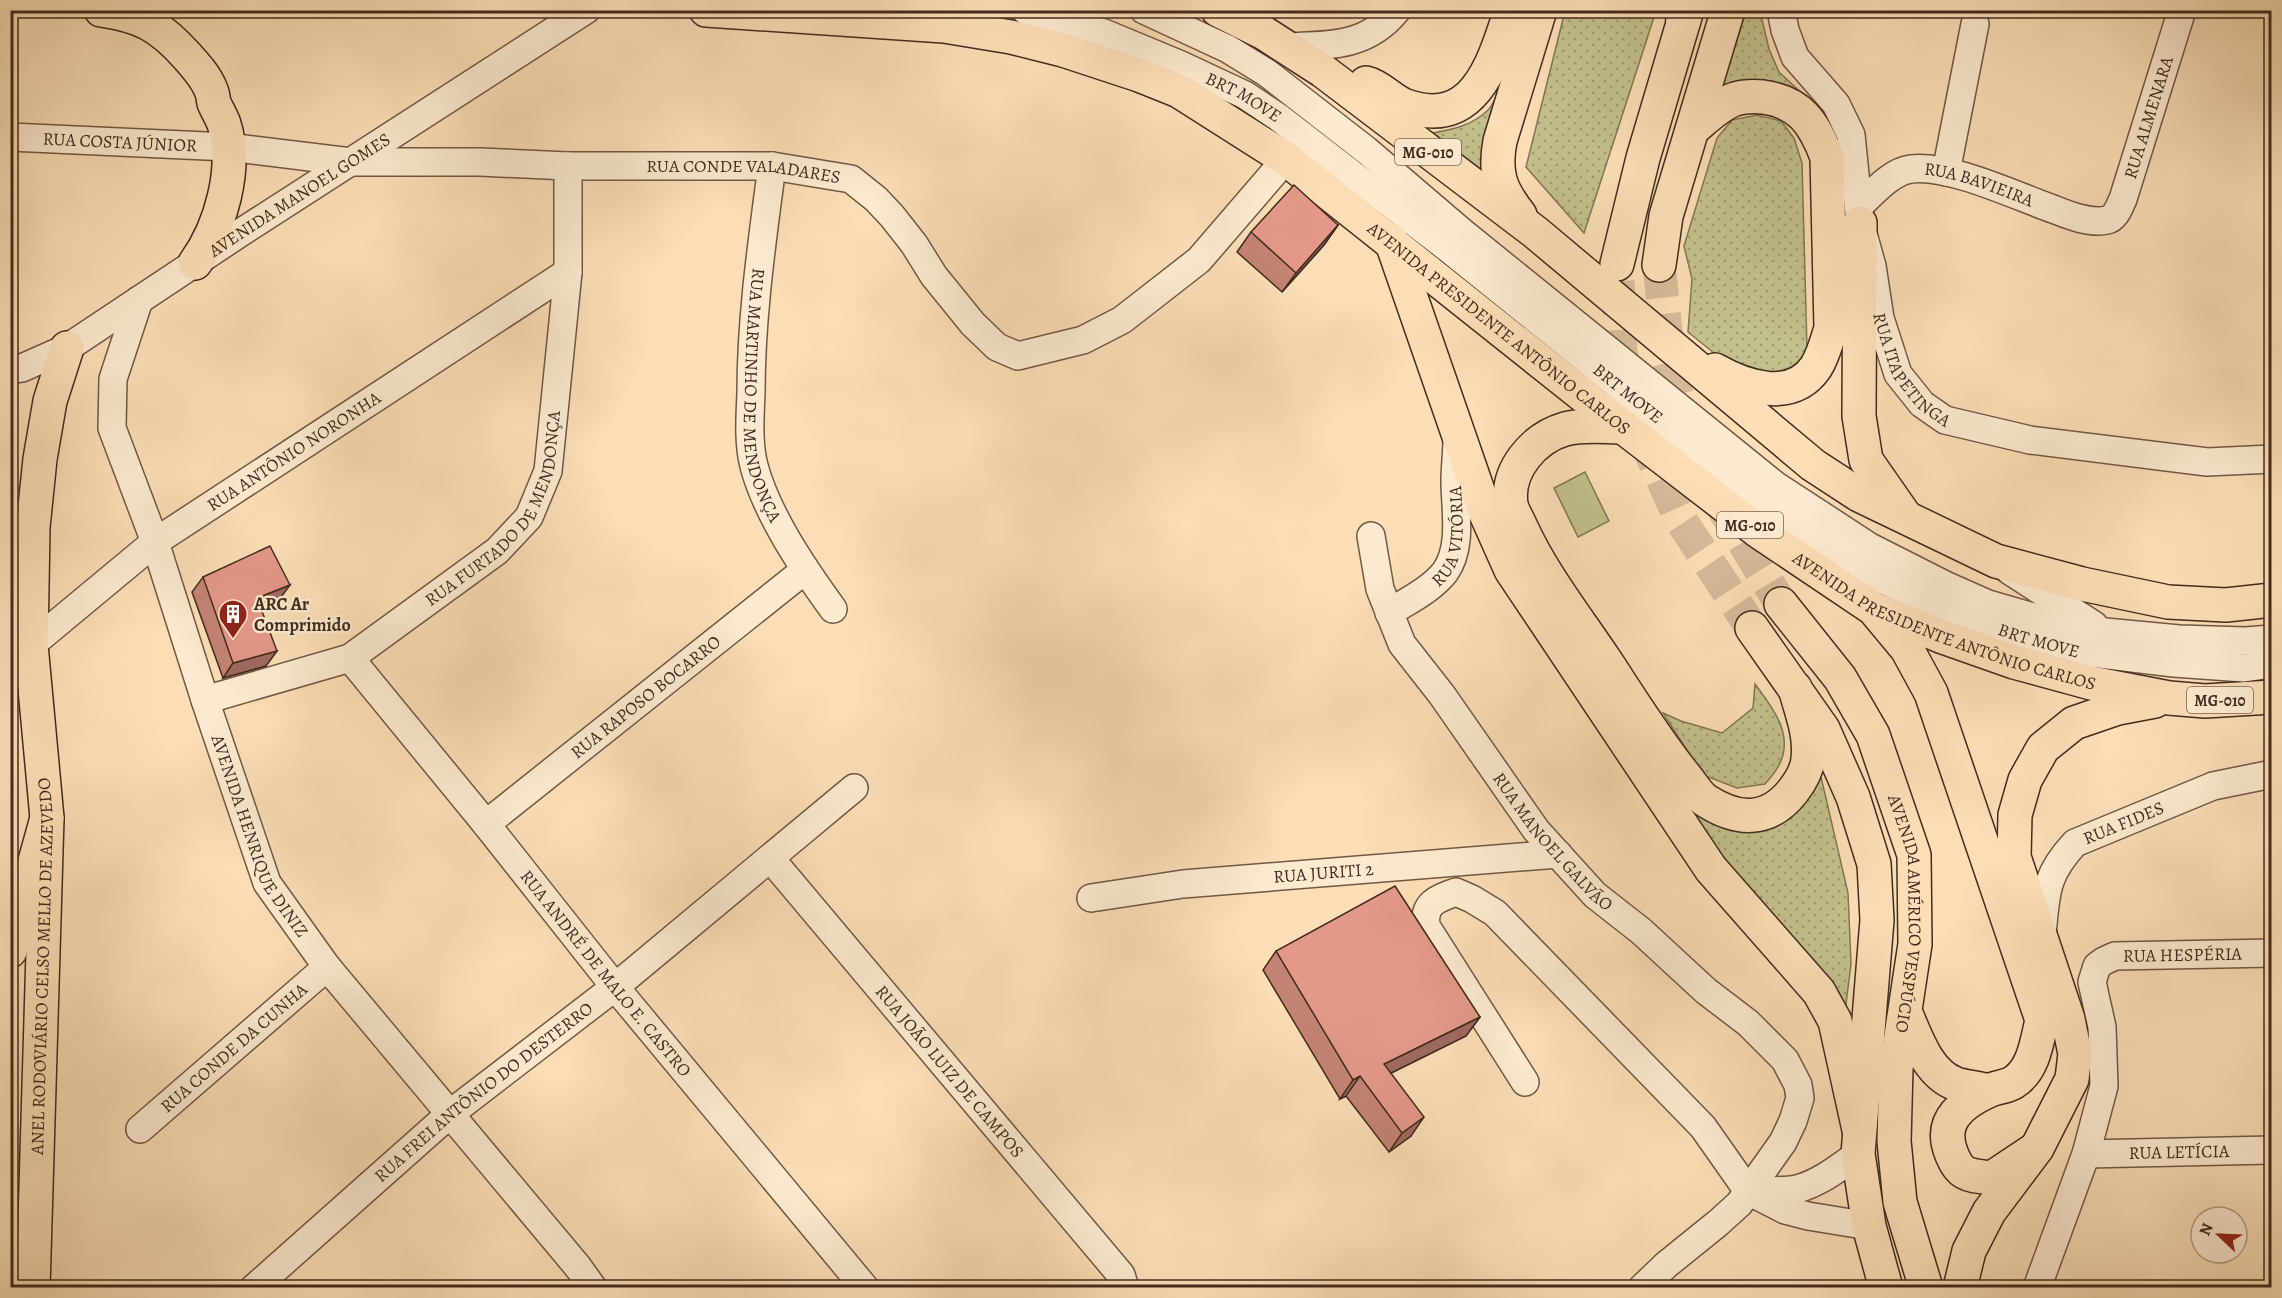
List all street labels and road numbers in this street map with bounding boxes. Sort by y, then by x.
street label: RUA ALMENARA [2118,53,2179,182]
street label: BRT MOVE [1202,66,1286,128]
street label: RUA COSTA JÚNIOR [42,127,198,158]
street label: AVENIDA MANOEL GOMES [203,127,395,263]
road number: MG-010 [1395,139,1461,165]
street label: RUA CONDE VALADARES [646,154,842,189]
street label: RUA BAVIEIRA [1923,157,2038,213]
street label: AVENIDA PRESIDENTE ANTÔNIO CARLOS [1362,216,1635,440]
street label: RUA MARTINHO DE MENDONÇA [738,267,787,527]
street label: RUA ITAPETINGA [1867,311,1956,433]
street label: BRT MOVE [1588,358,1668,429]
street label: RUA ANTÔNIO NORONHA [202,385,386,517]
street label: RUA FURTADO DE MENDONÇA [420,409,566,612]
street label: RUA VITÓRIA [1426,485,1469,592]
road number: MG-010 [1717,512,1783,538]
street label: AVENIDA PRESIDENTE ANTÔNIO CARLOS [1787,545,2099,696]
street label: BRT MOVE [1995,617,2082,664]
street label: RUA RAPOSO BOCARRO [566,630,726,764]
road number: MG-010 [2187,687,2253,713]
street label: AVENIDA HENRIQUE DINIZ [205,731,314,942]
street label: RUA MANOEL GALVÃO [1487,767,1618,917]
street label: ANEL RODOVIÁRIO CELSO MELLO DE AZEVEDO [25,776,59,1156]
street label: AVENIDA AMÉRICO VESPÚCIO [1882,790,1927,1034]
street label: RUA FIDES [2080,796,2168,850]
street label: RUA JURITI 2 [1272,857,1375,889]
street label: RUA ANDRÉ DE MALO E. CASTRO [515,865,697,1082]
street label: RUA HESPÉRIA [2123,942,2243,968]
street label: RUA CONDE DA CUNHA [155,977,313,1118]
street label: RUA JOÃO LUIZ DE CAMPOS [870,980,1029,1163]
street label: RUA FREI ANTÔNIO DO DESTERRO [369,996,598,1188]
street label: RUA LETÍCIA [2128,1139,2230,1165]

